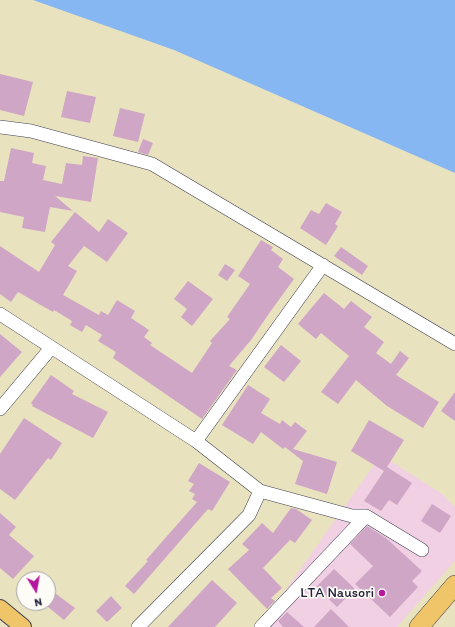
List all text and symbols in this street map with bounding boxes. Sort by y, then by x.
north arrow [16,571,56,611]
place label: LTA Nausori [300,585,374,601]
marker: LTA Nausori [377,588,387,598]
text: N [33,595,43,609]

